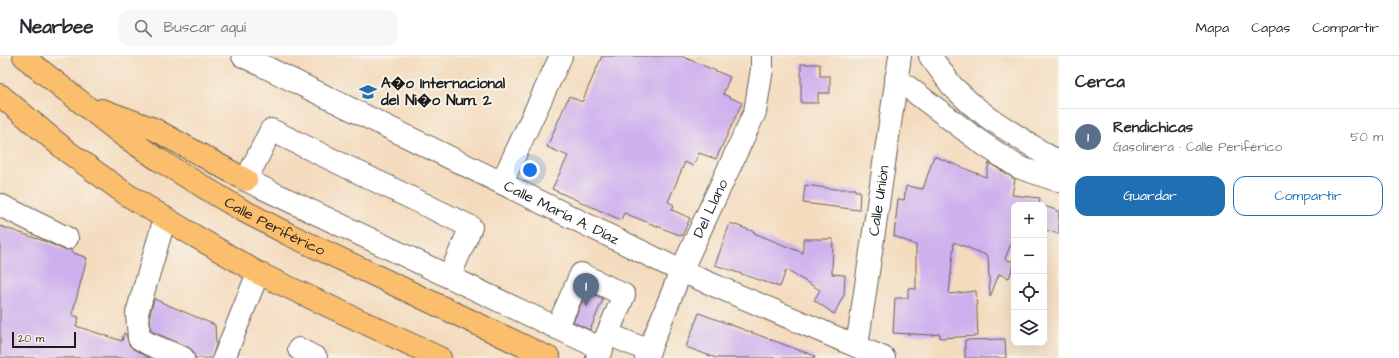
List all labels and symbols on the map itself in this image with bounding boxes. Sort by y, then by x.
place label: A�o Internacional del Ni�o Num. 2 [380,73,506,111]
school or university icon: A�o Internacional del Ni�o Num. 2 [358,82,378,102]
your location [520,160,540,180]
street label: Calle Unión [863,163,895,237]
street label: Del Llano [688,175,734,241]
street label: Calle María A. Díaz [500,176,623,250]
street label: Calle Periférico [220,192,329,261]
pin: 1 [573,273,599,306]
scale bar [12,330,76,349]

